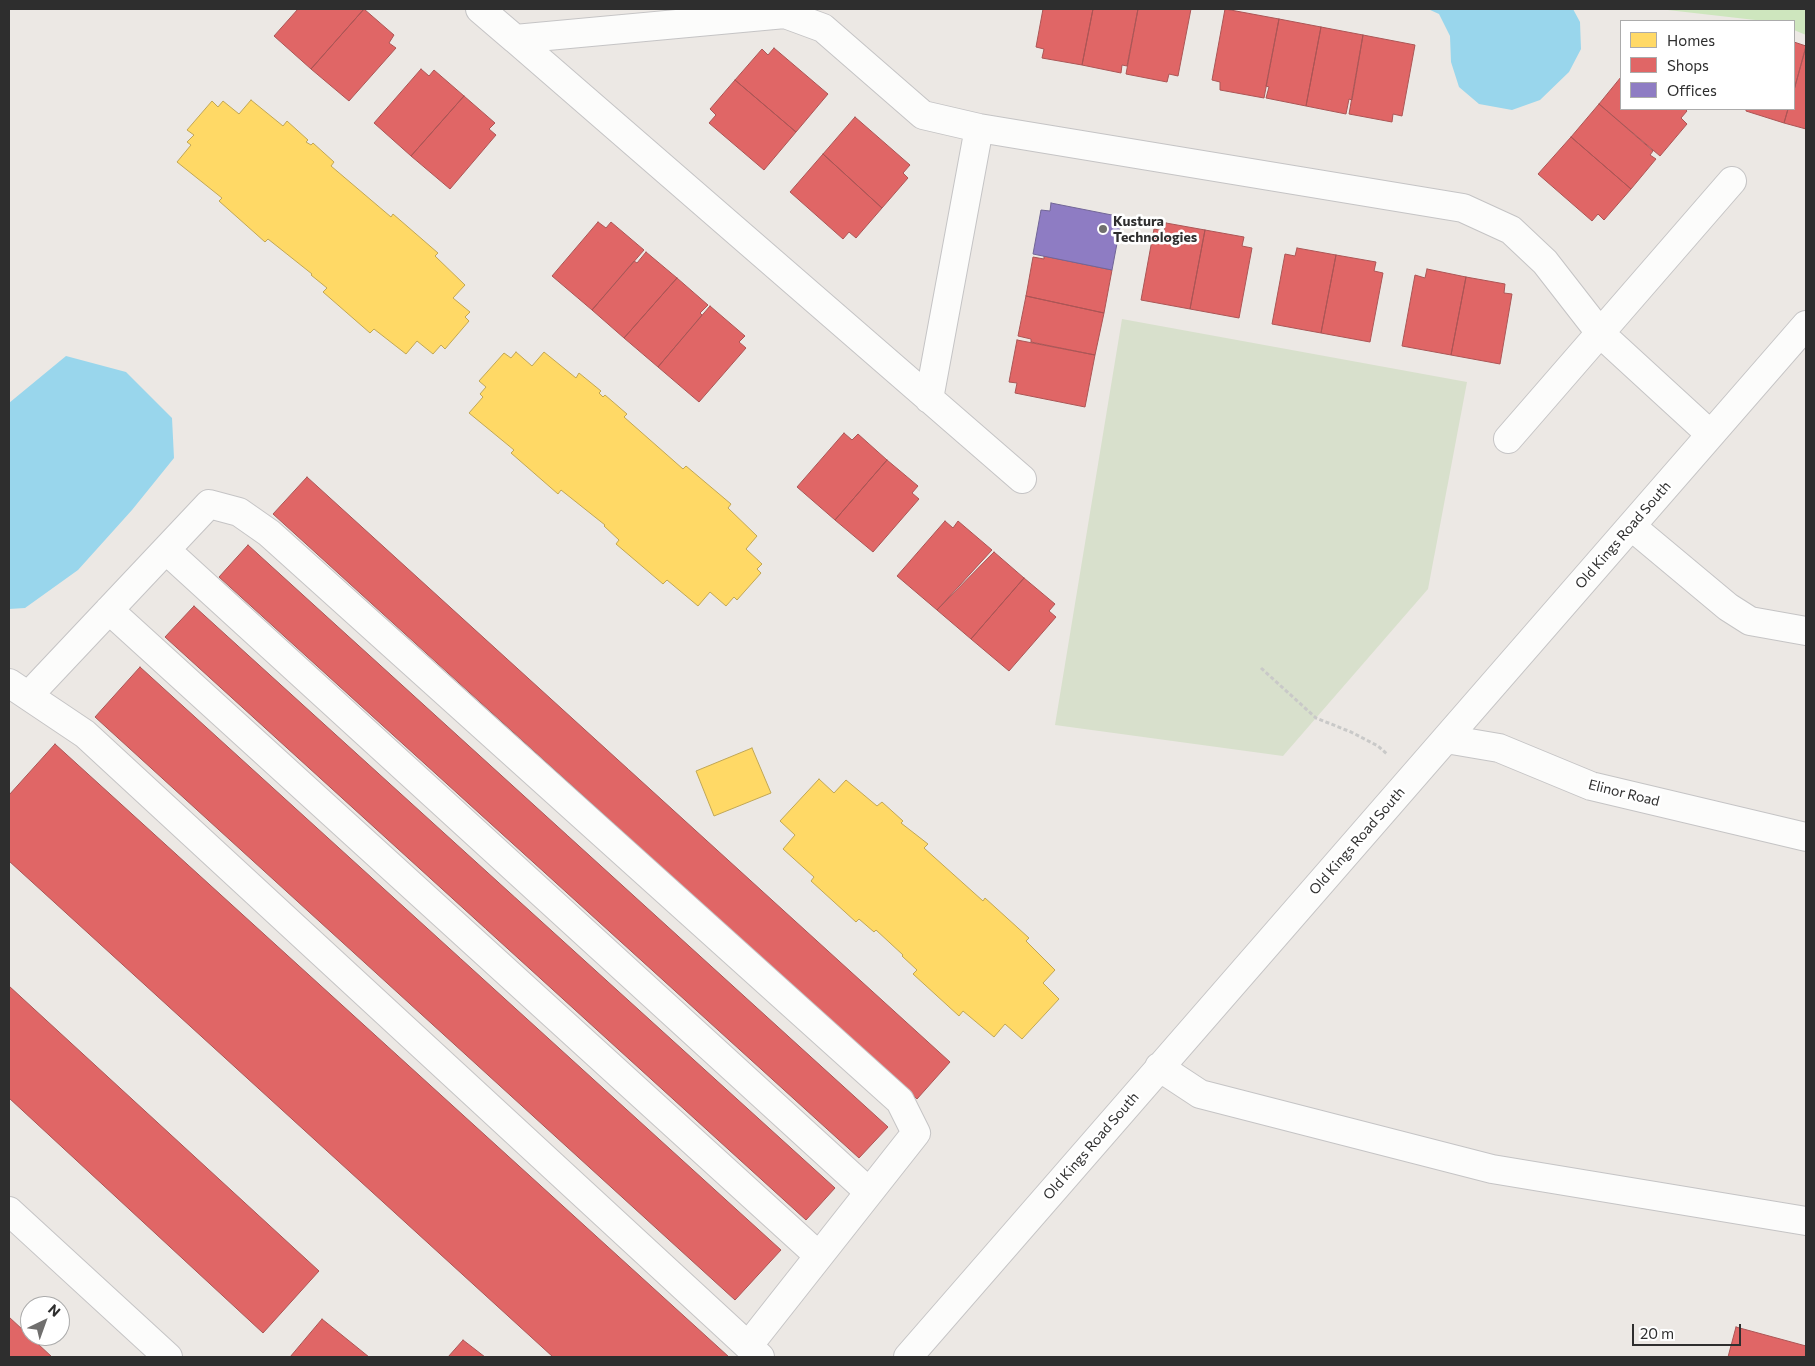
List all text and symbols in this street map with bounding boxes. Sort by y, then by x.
legend [1620,20,1795,110]
text: Homes [1667,31,1715,49]
text: Shops [1667,56,1709,74]
text: Offices [1667,81,1717,99]
place label: Kustura Technologies [1113,213,1197,246]
marker: Kustura Technologies [1097,223,1109,235]
street label: Old Kings Road South [1572,478,1674,592]
street label: Elinor Road [1587,776,1661,810]
street label: Old Kings Road South [1306,784,1408,898]
street label: Old Kings Road South [1040,1089,1142,1203]
north arrow [20,1296,70,1346]
text: N [45,1300,64,1320]
scale bar [1635,1314,1744,1346]
text: 20 m [1640,1324,1674,1342]

